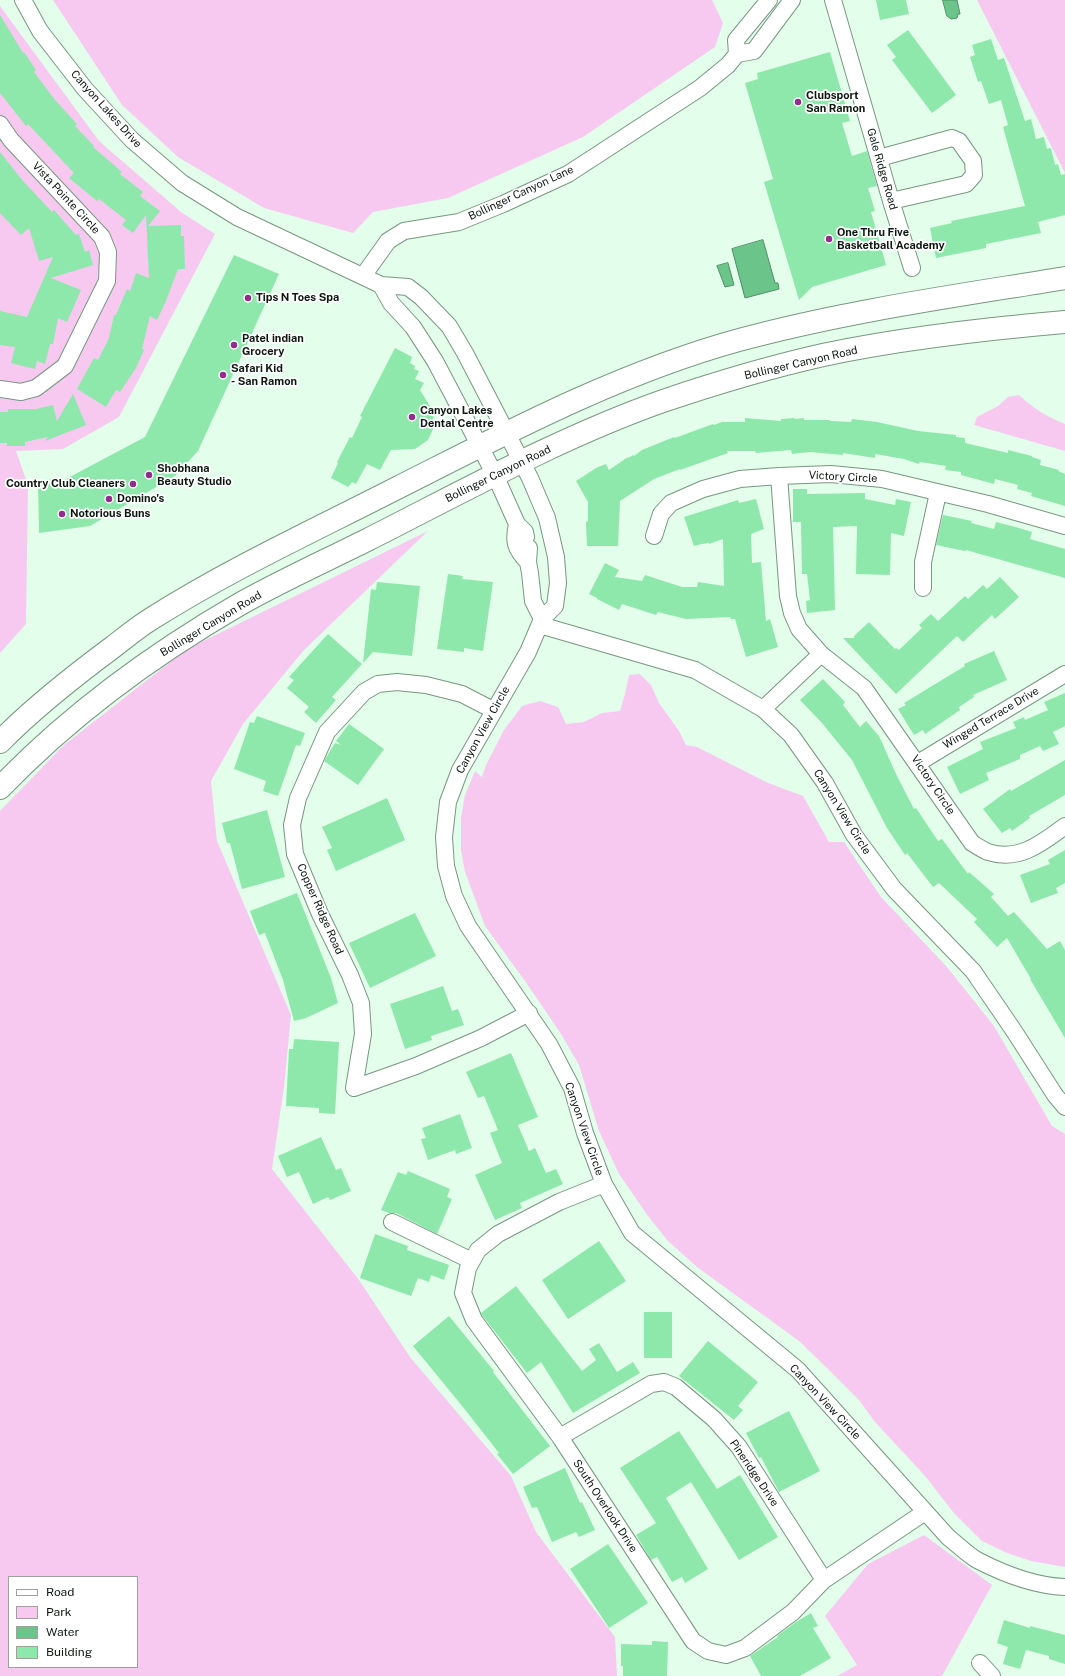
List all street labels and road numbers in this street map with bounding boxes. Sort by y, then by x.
street label: Canyon Lakes Drive [68,68,144,150]
street label: Gale Ridge Road [864,127,900,211]
street label: Vista Pointe Circle [29,159,103,237]
street label: Bollinger Canyon Lane [466,163,576,223]
street label: Bollinger Canyon Road [743,344,859,382]
street label: Bollinger Canyon Road [443,443,553,505]
street label: Victory Circle [808,469,878,485]
street label: Bollinger Canyon Road [158,588,264,660]
street label: Canyon View Circle [453,684,513,776]
street label: Winged Terrace Drive [941,684,1041,752]
street label: Victory Circle [908,753,958,817]
street label: Canyon View Circle [810,767,874,857]
street label: Copper Ridge Road [294,861,346,957]
street label: Canyon View Circle [562,1080,606,1178]
street label: Canyon View Circle [787,1362,863,1442]
street label: Pineridge Drive [727,1437,781,1509]
street label: South Overlook Drive [570,1457,640,1555]

